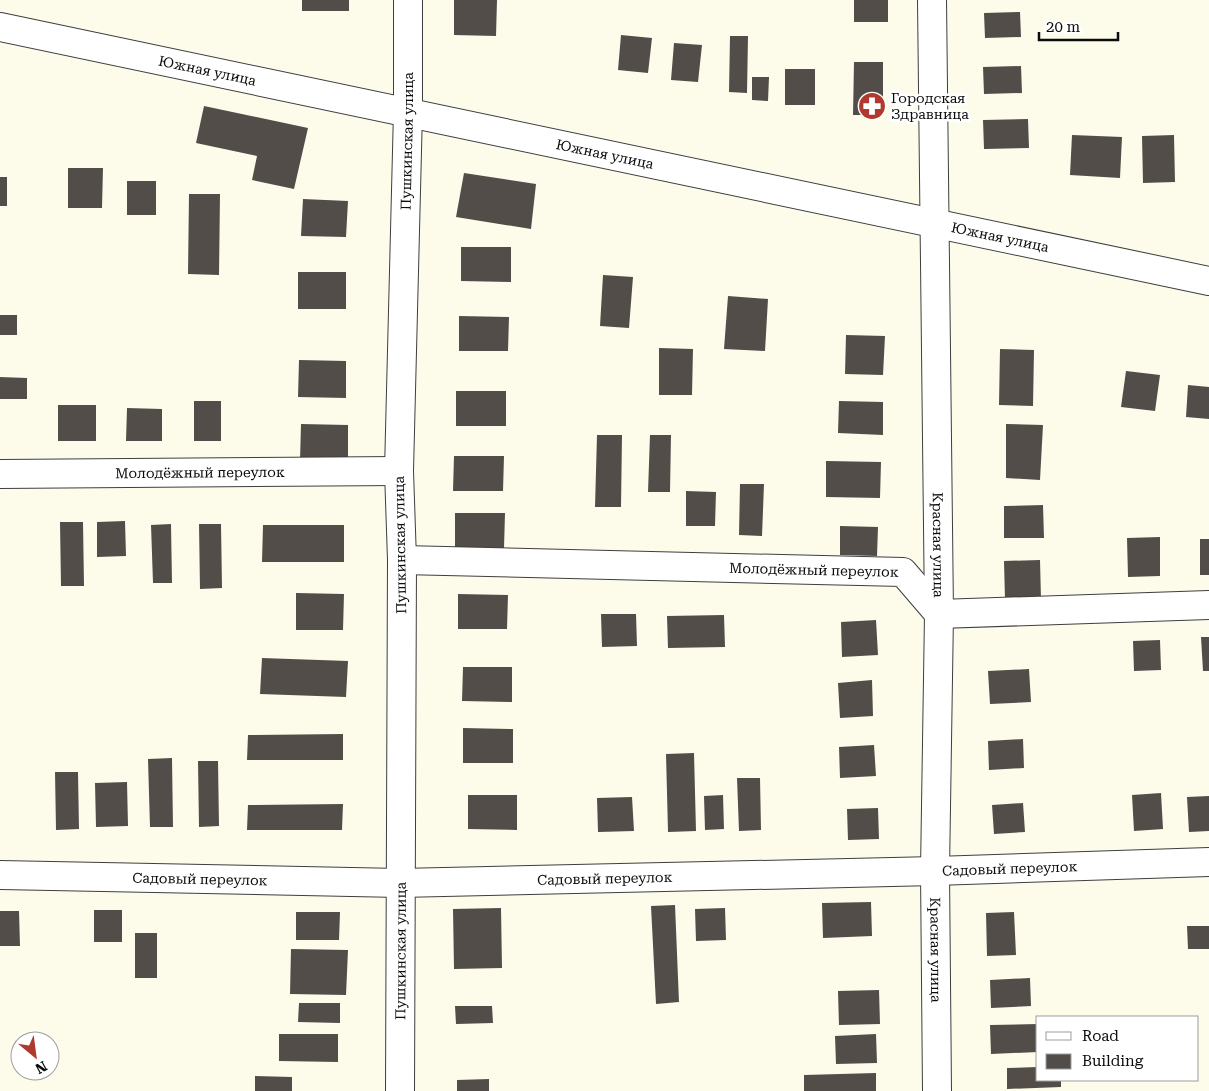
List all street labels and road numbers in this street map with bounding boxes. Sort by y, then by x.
street label: Южная улица [157,53,258,89]
street label: Пушкинская улица [398,72,416,210]
street label: Южная улица [555,136,655,172]
street label: Южная улица [950,219,1051,255]
street label: Молодёжный переулок [115,464,285,481]
street label: Пушкинская улица [391,476,409,614]
street label: Красная улица [930,492,947,598]
street label: Молодёжный переулок [729,560,899,580]
street label: Садовый переулок [942,858,1078,879]
street label: Садовый переулок [537,869,673,888]
street label: Садовый переулок [132,870,268,888]
street label: Пушкинская улица [392,882,409,1020]
street label: Красная улица [927,897,944,1003]

